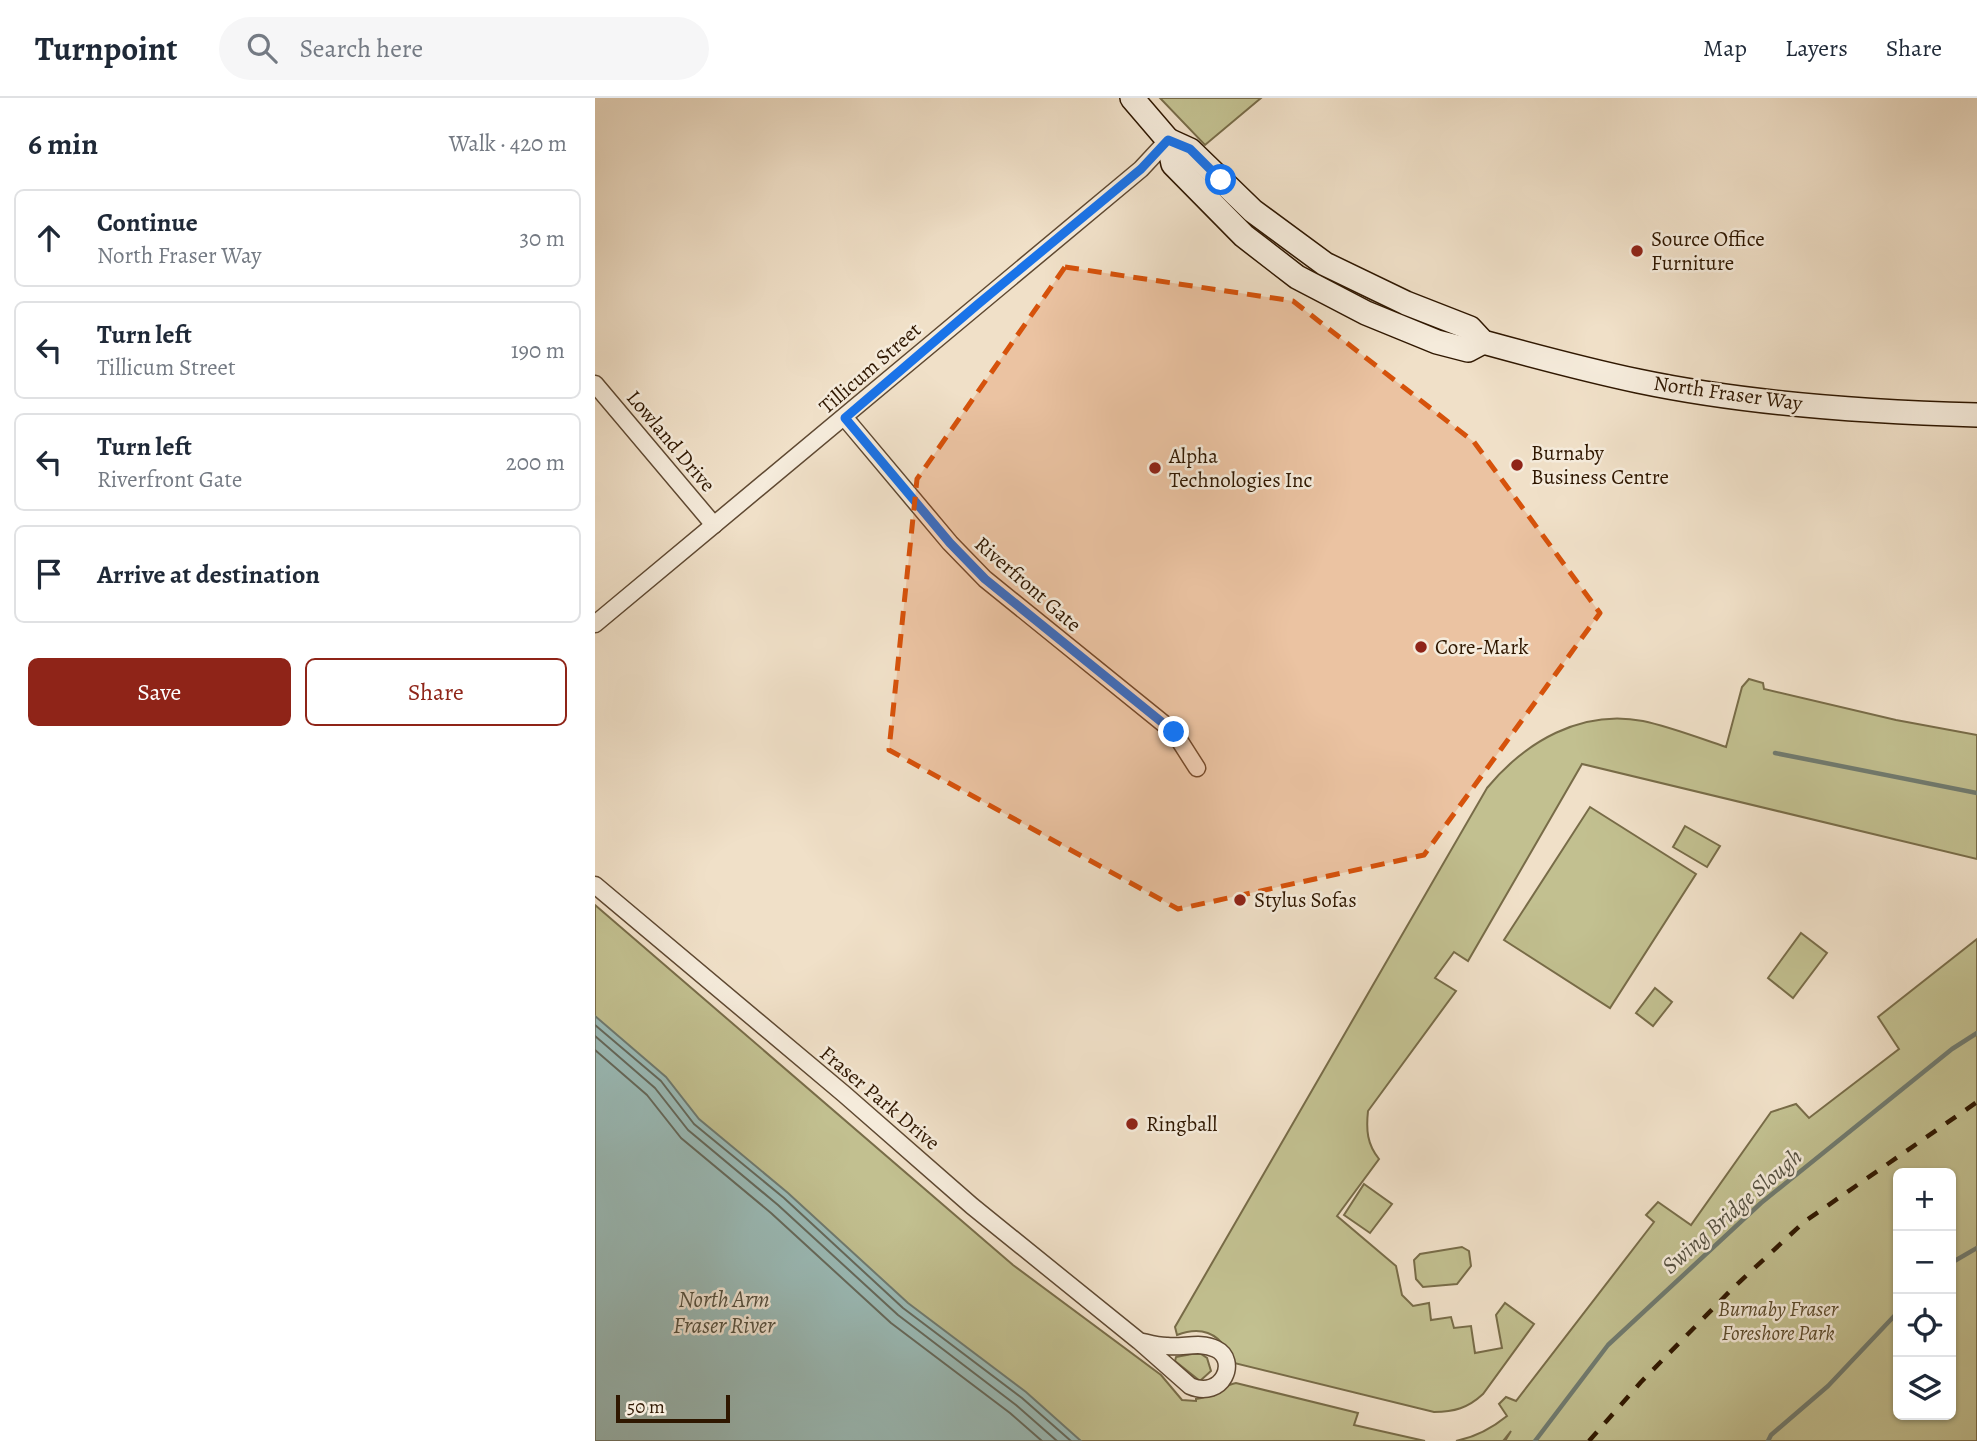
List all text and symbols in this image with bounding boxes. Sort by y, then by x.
search box [219,17,709,80]
text: Turnpoint [35,26,177,71]
icon: search [243,29,281,67]
text: Search here [299,31,423,66]
text: Map [1703,32,1747,64]
text: Layers [1785,32,1848,64]
text: Share [1886,32,1942,64]
text: 6 min [28,124,98,164]
text: Walk · 420 m [449,128,567,159]
route start [1205,164,1236,195]
text: Continue [97,205,198,240]
icon: ahead [30,219,68,257]
text: 30 m [519,223,565,254]
place label: Source Office Furniture [1651,225,1765,277]
text: North Fraser Way [97,240,261,271]
marker: Source Office Furniture [1629,243,1645,259]
street label: Tillicum Street [813,316,927,420]
text: Turn left [97,317,192,352]
icon: left [30,331,68,369]
text: 190 m [511,335,565,366]
text: Tillicum Street [97,352,236,383]
street label: North Fraser Way [1652,369,1805,417]
street label: Lowland Drive [620,384,722,498]
text: Turn left [97,429,192,464]
place label: Burnaby Business Centre [1531,439,1669,491]
place label: Alpha Technologies Inc [1168,442,1313,494]
icon: left [30,443,68,481]
text: 200 m [506,447,565,478]
marker: Burnaby Business Centre [1509,457,1525,473]
marker: Alpha Technologies Inc [1147,460,1163,476]
text: Riverfront Gate [97,464,242,495]
street label: Riverfront Gate [969,530,1087,638]
icon: arrive [30,555,68,593]
text: Arrive at destination [97,557,320,592]
place label: Core-Mark [1435,633,1529,661]
marker: Core-Mark [1413,639,1429,655]
button: Save [28,658,291,726]
button: Share [305,658,567,726]
route end [1158,716,1189,747]
place label: Stylus Sofas [1254,886,1357,914]
marker: Stylus Sofas [1232,892,1248,908]
street label: Fraser Park Drive [814,1039,946,1157]
place label: Ringball [1146,1110,1217,1138]
marker: Ringball [1124,1116,1140,1132]
water label: Swing Bridge Slough [1655,1141,1809,1281]
map controls [1893,1168,1956,1420]
button: + [1893,1168,1956,1231]
button: − [1893,1231,1956,1294]
water label: North Arm Fraser River [673,1284,776,1341]
button: locate [1893,1294,1956,1357]
park label: Burnaby Fraser Foreshore Park [1718,1295,1839,1347]
button: layers [1893,1357,1956,1420]
scale bar [616,1392,730,1424]
text: 50 m [627,1394,665,1420]

